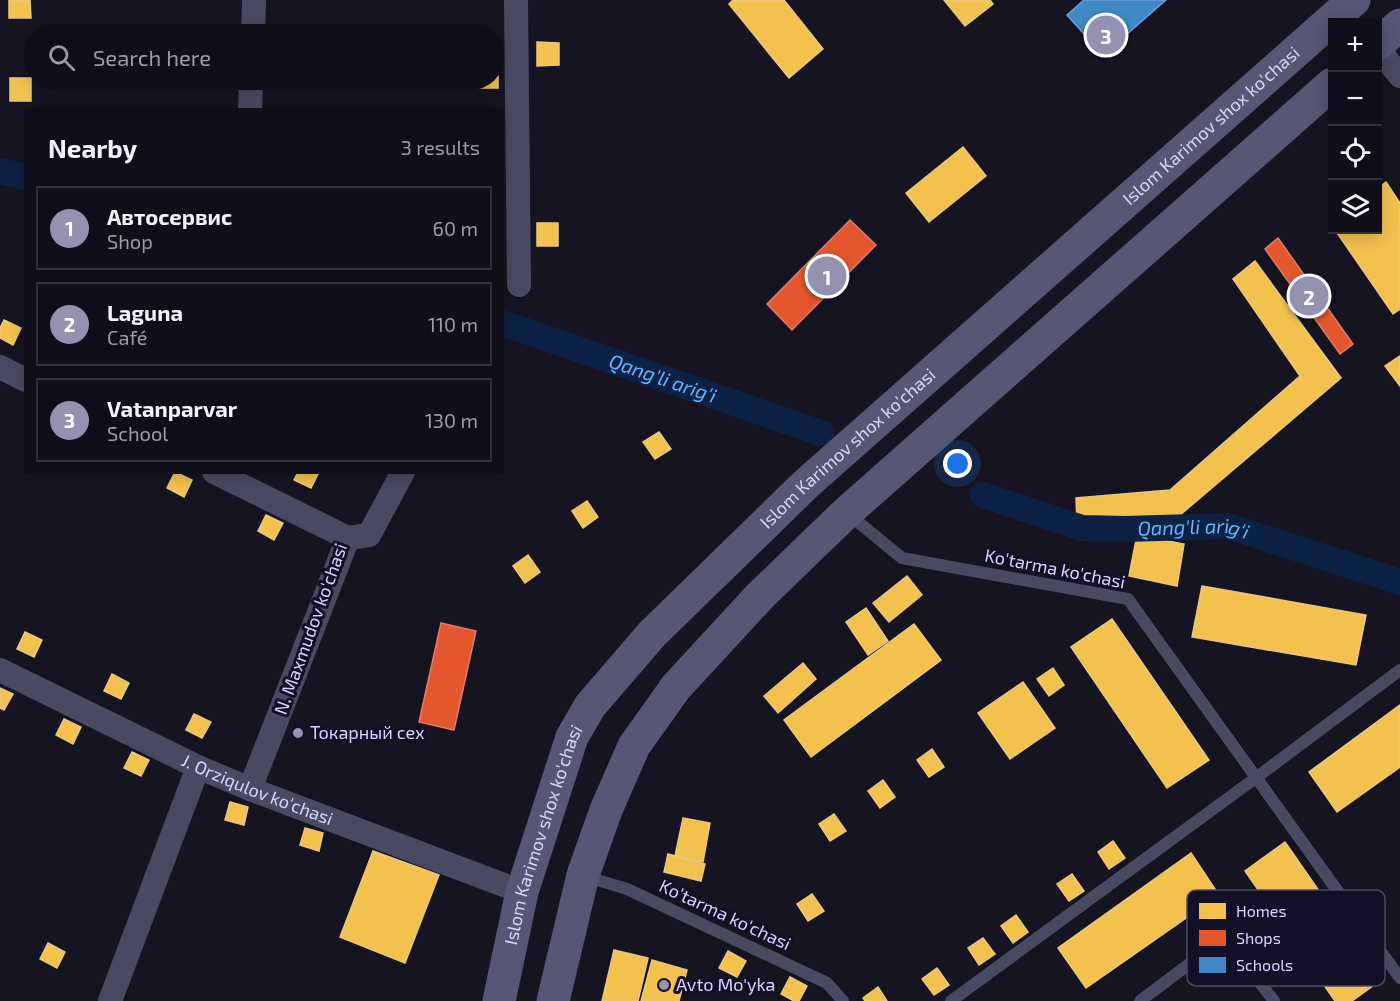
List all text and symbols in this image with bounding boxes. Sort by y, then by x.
pin: 3 [1086,12,1126,57]
map controls [1328,18,1382,234]
button: + [1328,18,1382,72]
search box [24,24,504,90]
icon: search [45,41,78,74]
street label: Islom Karimov shox ko'chasi [1118,41,1304,209]
text: Search here [93,44,211,70]
button: − [1328,72,1382,126]
button: locate [1328,126,1382,180]
text: Nearby [48,132,137,163]
text: 3 results [401,135,480,159]
button: layers [1328,180,1382,234]
text: Автосервис [107,203,232,229]
text: 1 [65,216,74,240]
text: 60 m [433,216,478,240]
text: Shop [107,229,153,253]
pin: 1 [808,254,846,298]
pin: 2 [1290,274,1328,318]
text: Laguna [107,299,183,325]
text: 2 [64,312,75,336]
text: 110 m [428,312,478,336]
text: Café [107,325,148,349]
water label: Qang'li arig'i [606,348,720,407]
street label: Islom Karimov shox ko'chasi [755,363,940,533]
text: Vatanparvar [107,395,237,421]
text: 3 [64,408,75,432]
text: 130 m [425,408,478,432]
text: School [107,421,168,445]
your location [943,449,972,478]
water label: Qang'li arig'i [1137,513,1253,543]
street label: N. Maxmudov ko'chasi [269,540,351,717]
street label: Ko'tarma ko'chasi [983,544,1127,592]
street label: Islom Karimov shox ko'chasi [499,720,587,947]
place label: Токарный сех [310,721,425,743]
marker: Токарный сех [291,726,305,740]
street label: J. Orziqulov ko'chasi [178,749,336,829]
street label: Ko'tarma ko'chasi [656,874,795,954]
legend [1187,890,1385,986]
text: Homes [1236,901,1287,920]
text: Shops [1236,928,1281,947]
text: Schools [1236,955,1293,974]
place label: Avto Mo'yka [676,973,776,995]
marker: Avto Mo'yka [657,978,671,992]

